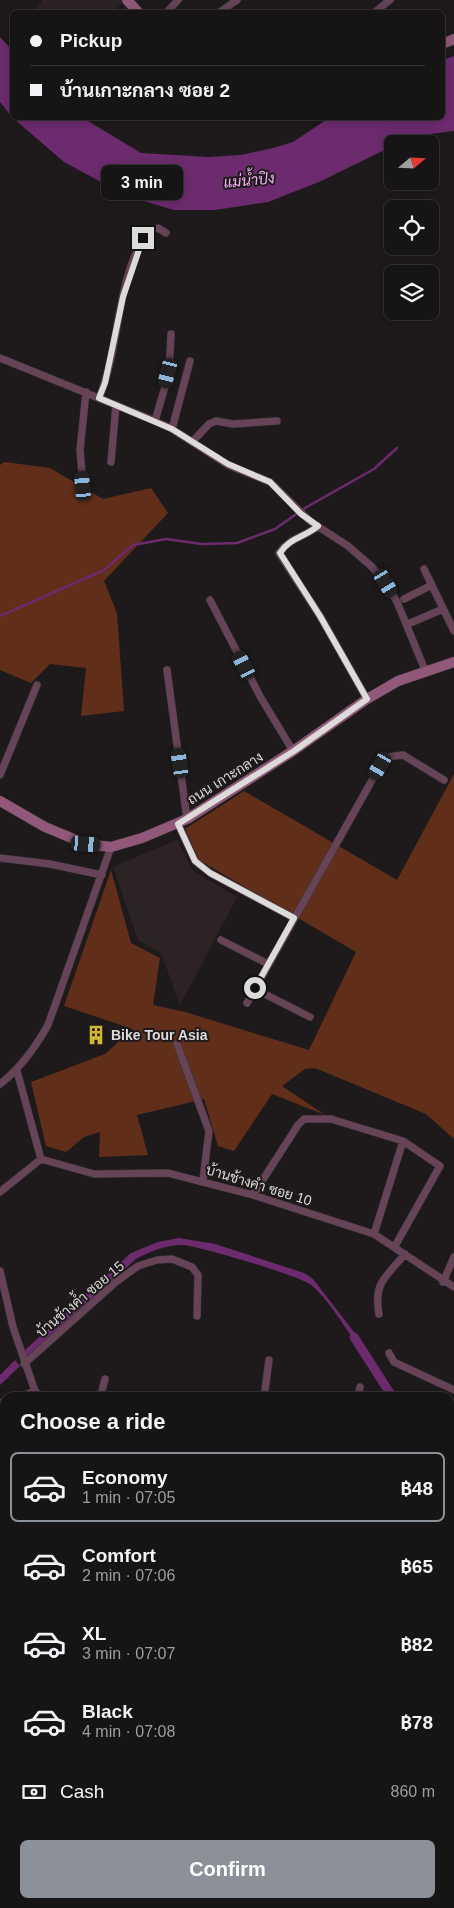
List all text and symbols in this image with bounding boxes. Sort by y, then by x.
text: Pickup [60,30,122,51]
text: บ้านเกาะกลาง ซอย 2 [60,80,230,101]
north arrow [384,135,439,190]
map controls [384,135,439,320]
water label: แม่น้ำปิง [222,165,276,191]
callout: 3 min [102,166,184,200]
text: 3 min [121,174,163,191]
button: locate [384,200,439,255]
route end [132,227,154,249]
button: layers [384,265,439,320]
car [157,357,178,389]
car [74,470,91,502]
car [371,566,400,600]
car [230,648,257,682]
car [170,747,189,779]
street label: ถนน เกาะกลาง [184,748,266,808]
car [366,749,393,783]
car [70,835,101,853]
route start [244,977,266,999]
building icon: Bike Tour Asia [85,1024,107,1046]
place label: Bike Tour Asia [111,1027,208,1043]
street label: บ้านช้างคำ ซอย 10 [204,1160,314,1209]
street label: บ้านช้างค้ำ ซอย 15 [30,1254,127,1340]
text: Choose a ride [20,1409,165,1434]
icon: car [22,1465,67,1510]
text: Economy [82,1467,168,1488]
text: ฿48 [400,1478,433,1499]
text: 1 min · 07:05 [82,1489,175,1506]
icon: car [22,1543,67,1588]
text: Comfort [82,1545,156,1566]
text: ฿65 [400,1556,433,1577]
text: 2 min · 07:06 [82,1567,175,1584]
icon: car [22,1621,67,1666]
text: XL [82,1623,106,1644]
text: ฿82 [400,1634,433,1655]
text: 3 min · 07:07 [82,1645,175,1662]
icon: car [22,1699,67,1744]
text: Black [82,1701,133,1722]
text: ฿78 [400,1712,433,1733]
text: 4 min · 07:08 [82,1723,175,1740]
icon: cash [20,1778,48,1806]
text: Cash [60,1781,104,1802]
text: 860 m [391,1783,435,1800]
button: Confirm [20,1840,435,1898]

